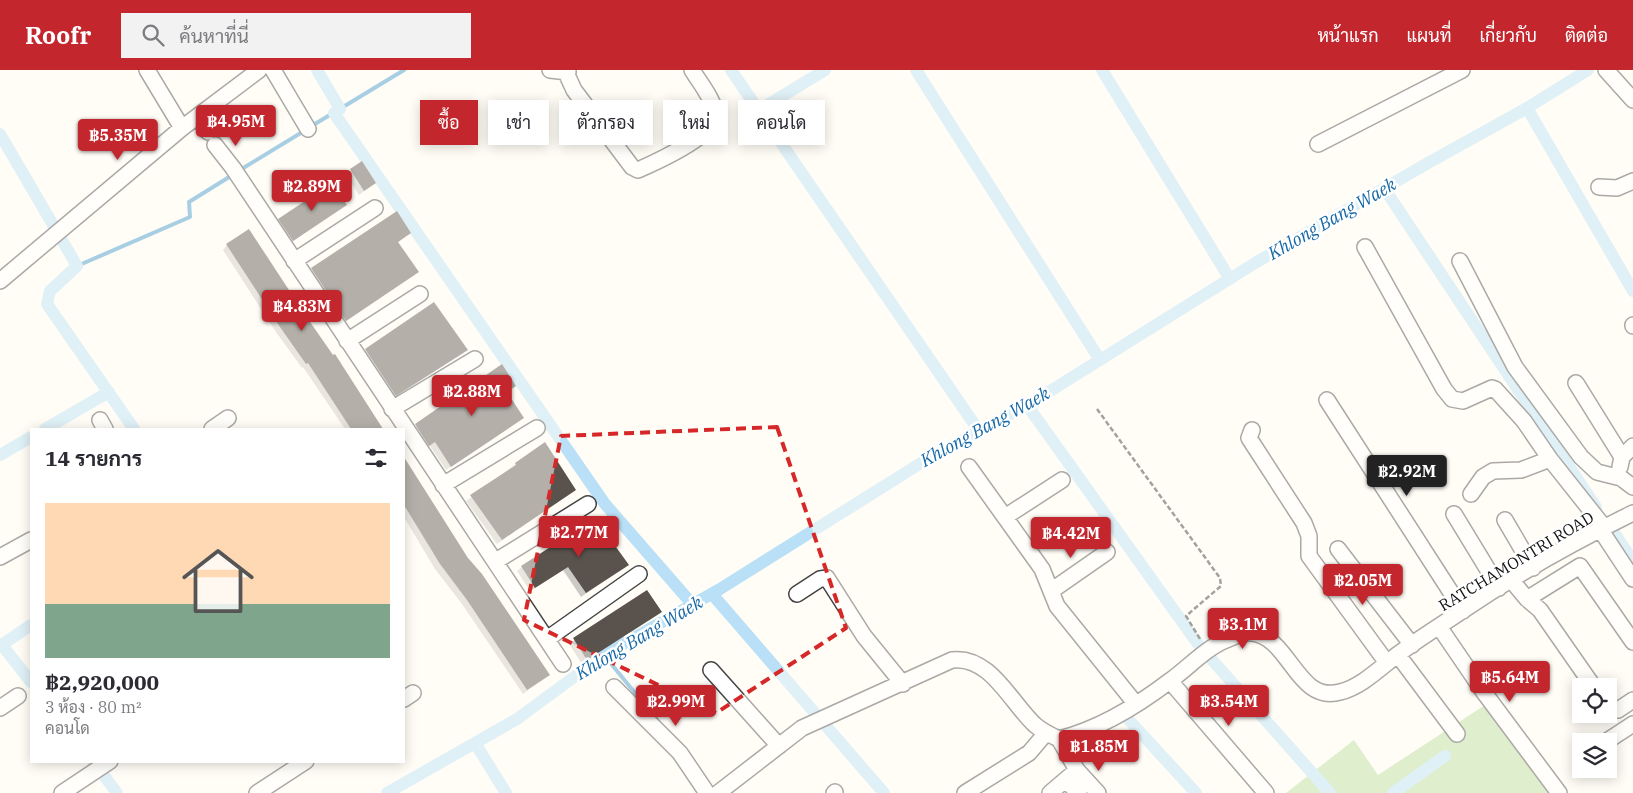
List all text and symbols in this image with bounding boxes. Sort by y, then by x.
search box [121,13,471,58]
text: Roofr [25,19,91,51]
icon: search [139,21,167,49]
text: ค้นหาที่นี่ [179,24,249,48]
text: หน้าแรก [1317,24,1379,47]
text: แผนที่ [1407,24,1451,47]
text: เกี่ยวกับ [1479,24,1537,47]
text: ติดต่อ [1565,24,1608,47]
chip: ซื้อ [420,100,478,145]
chip: เช่า [488,100,549,145]
chip: ตัวกรอง [559,100,653,145]
chip: ใหม่ [663,100,728,145]
chip: คอนโด [738,100,825,145]
pin: ฿4.95M [195,104,277,147]
text: ฿4.95M [207,111,265,131]
pin: ฿5.35M [77,118,159,161]
text: ฿5.35M [89,125,147,145]
pin: ฿2.89M [271,170,353,212]
water label: Khlong Bang Waek [1263,172,1400,265]
text: ฿2.89M [283,176,341,196]
pin: ฿4.83M [261,290,343,332]
text: ฿4.83M [273,296,331,316]
pin: ฿2.88M [431,374,513,417]
text: ฿2.88M [443,381,501,401]
water label: Khlong Bang Waek [915,381,1054,472]
text: 14 รายการ [45,444,142,472]
icon: filters [362,444,390,472]
pin: ฿2.92M [1366,454,1448,497]
text: ฿2.92M [1378,461,1436,481]
street label: RATCHAMONTRI ROAD [1435,507,1597,615]
pin: ฿2.77M [538,516,620,558]
pin: ฿4.42M [1030,516,1112,559]
text: ฿2.77M [550,522,608,542]
text: ฿4.42M [1042,523,1100,543]
icon: home [173,536,263,626]
pin: ฿2.05M [1322,564,1404,606]
text: ฿2.05M [1334,570,1392,590]
water label: Khlong Bang Waek [570,590,707,685]
pin: ฿3.1M [1208,608,1278,650]
text: ฿3.1M [1219,614,1267,634]
pin: ฿5.64M [1469,660,1551,703]
text: ฿5.64M [1481,667,1539,687]
text: ฿2,920,000 [45,668,159,696]
map controls [1572,678,1617,778]
button: locate [1572,678,1617,723]
pin: ฿2.99M [635,684,717,727]
pin: ฿3.54M [1188,684,1270,727]
text: ฿2.99M [647,691,705,711]
text: ฿3.54M [1200,691,1258,711]
text: 3 ห้อง · 80 m² [45,697,141,717]
text: คอนโด [45,718,90,738]
pin: ฿1.85M [1058,730,1140,772]
button: layers [1572,733,1617,778]
text: ฿1.85M [1070,736,1128,756]

